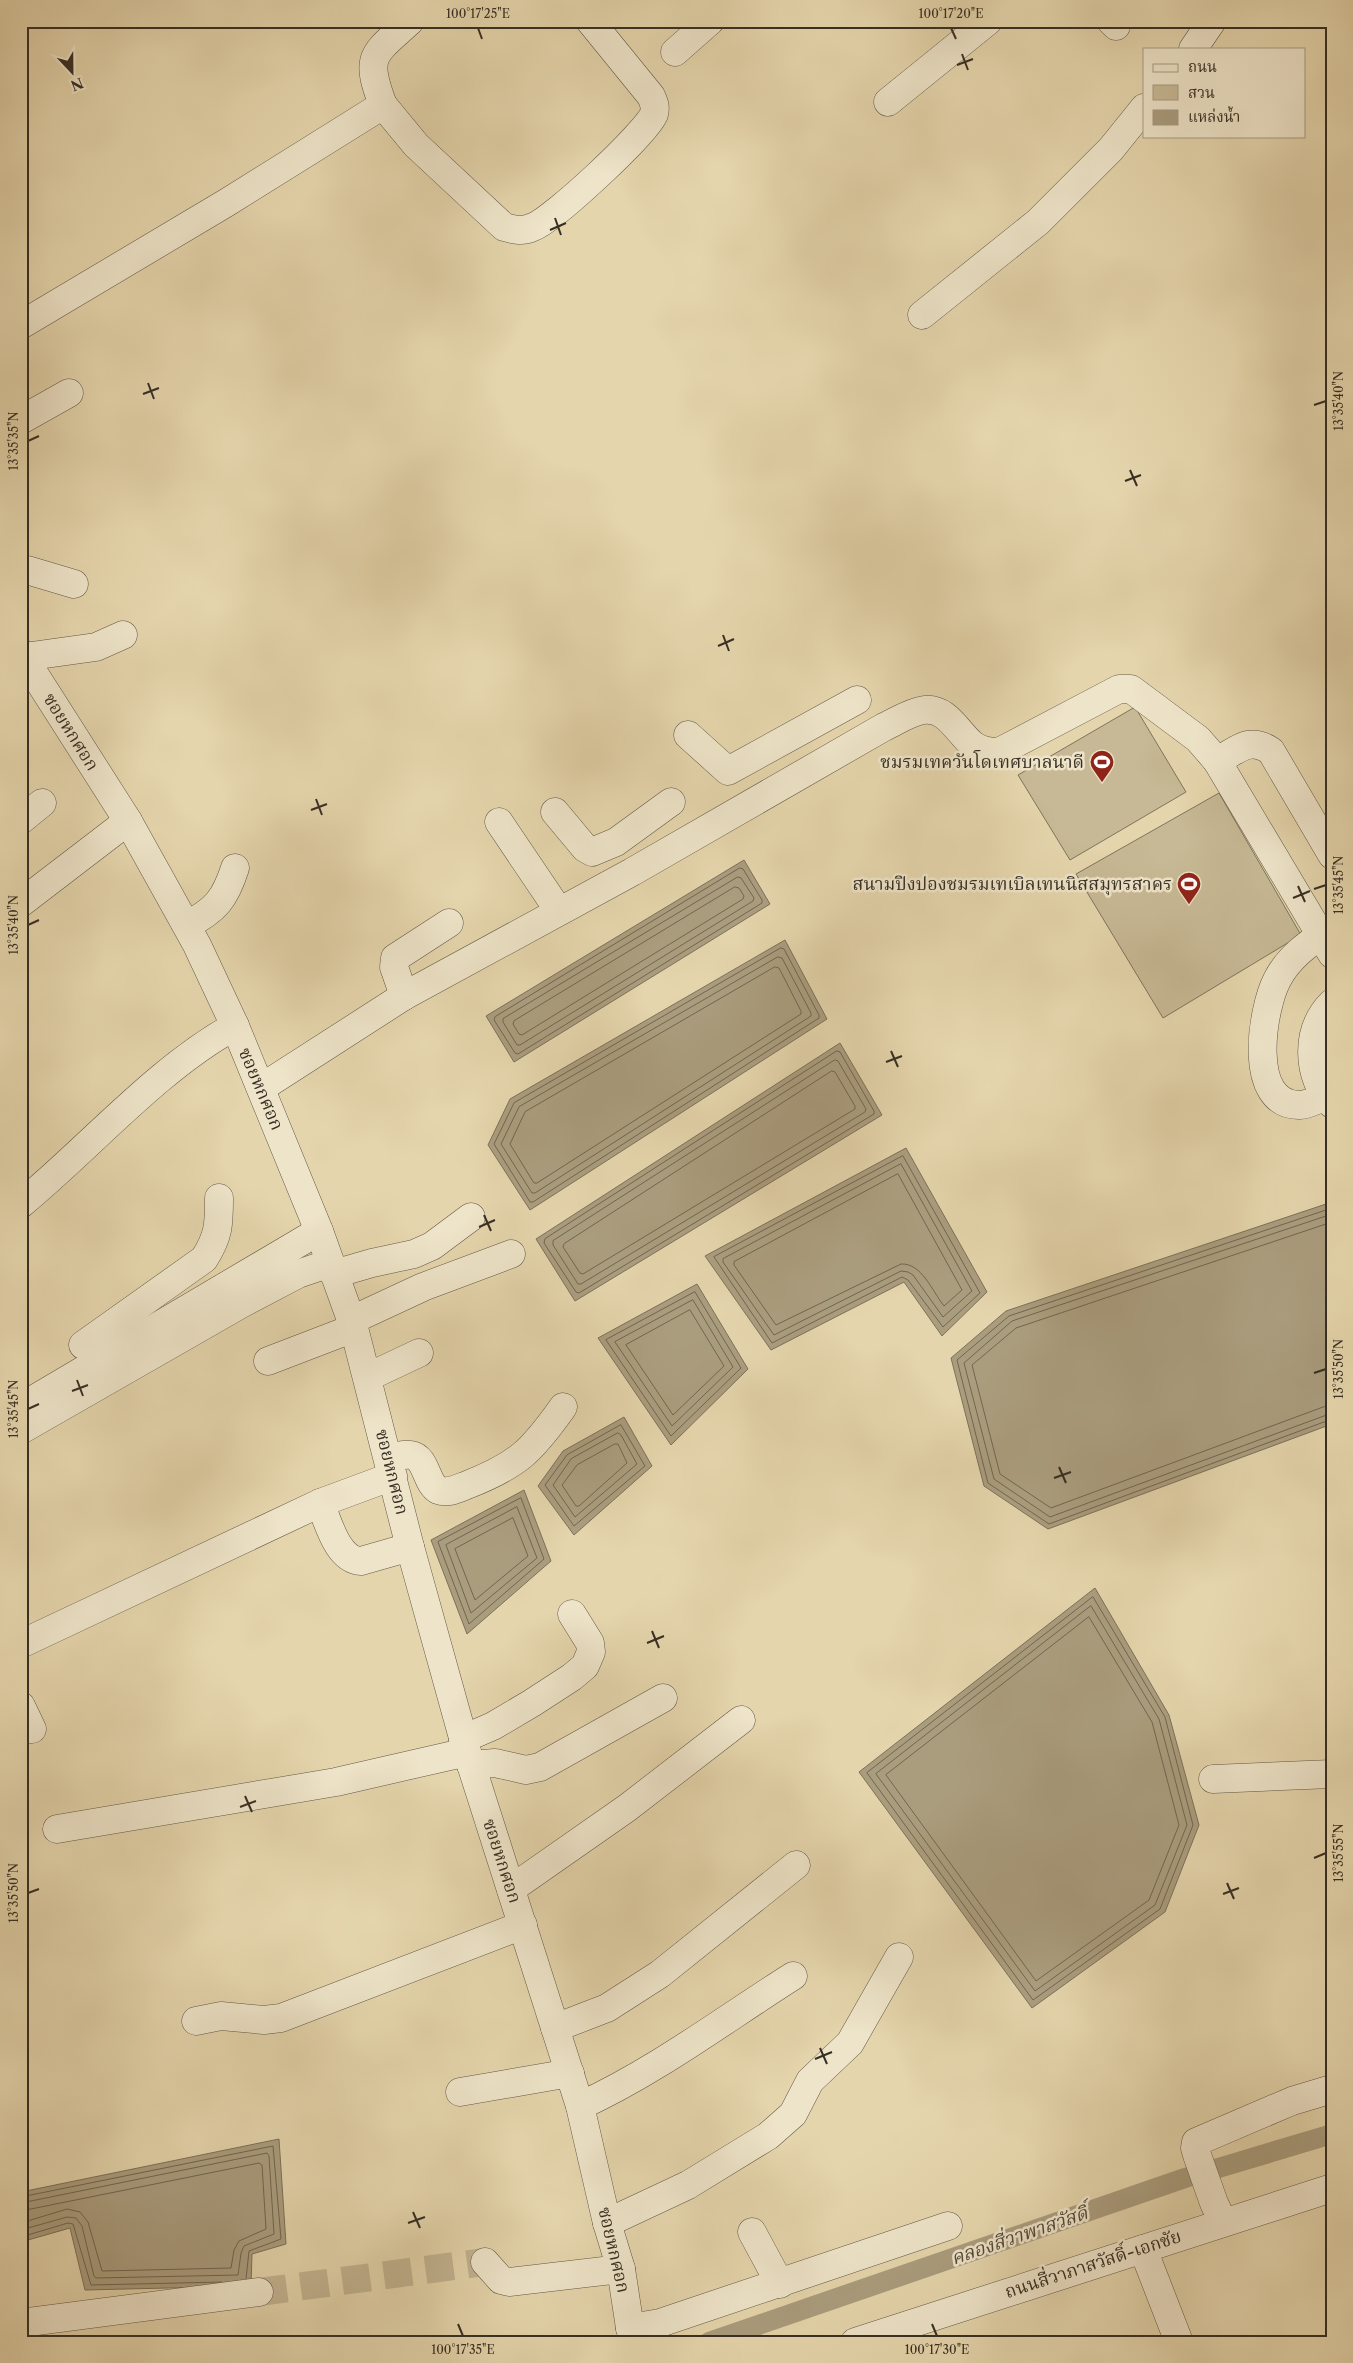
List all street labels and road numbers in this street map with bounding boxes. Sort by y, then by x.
street label: ซอยหกศอก [38,689,104,775]
street label: ซอยหกศอก [234,1044,288,1134]
street label: ซอยหกศอก [371,1427,413,1517]
street label: ซอยหกศอก [478,1816,526,1906]
street label: ซอยหกศอก [593,2205,635,2295]
street label: ถนนสี่วาภาสวัสดิ์-เอกชัย [1001,2222,1184,2303]

